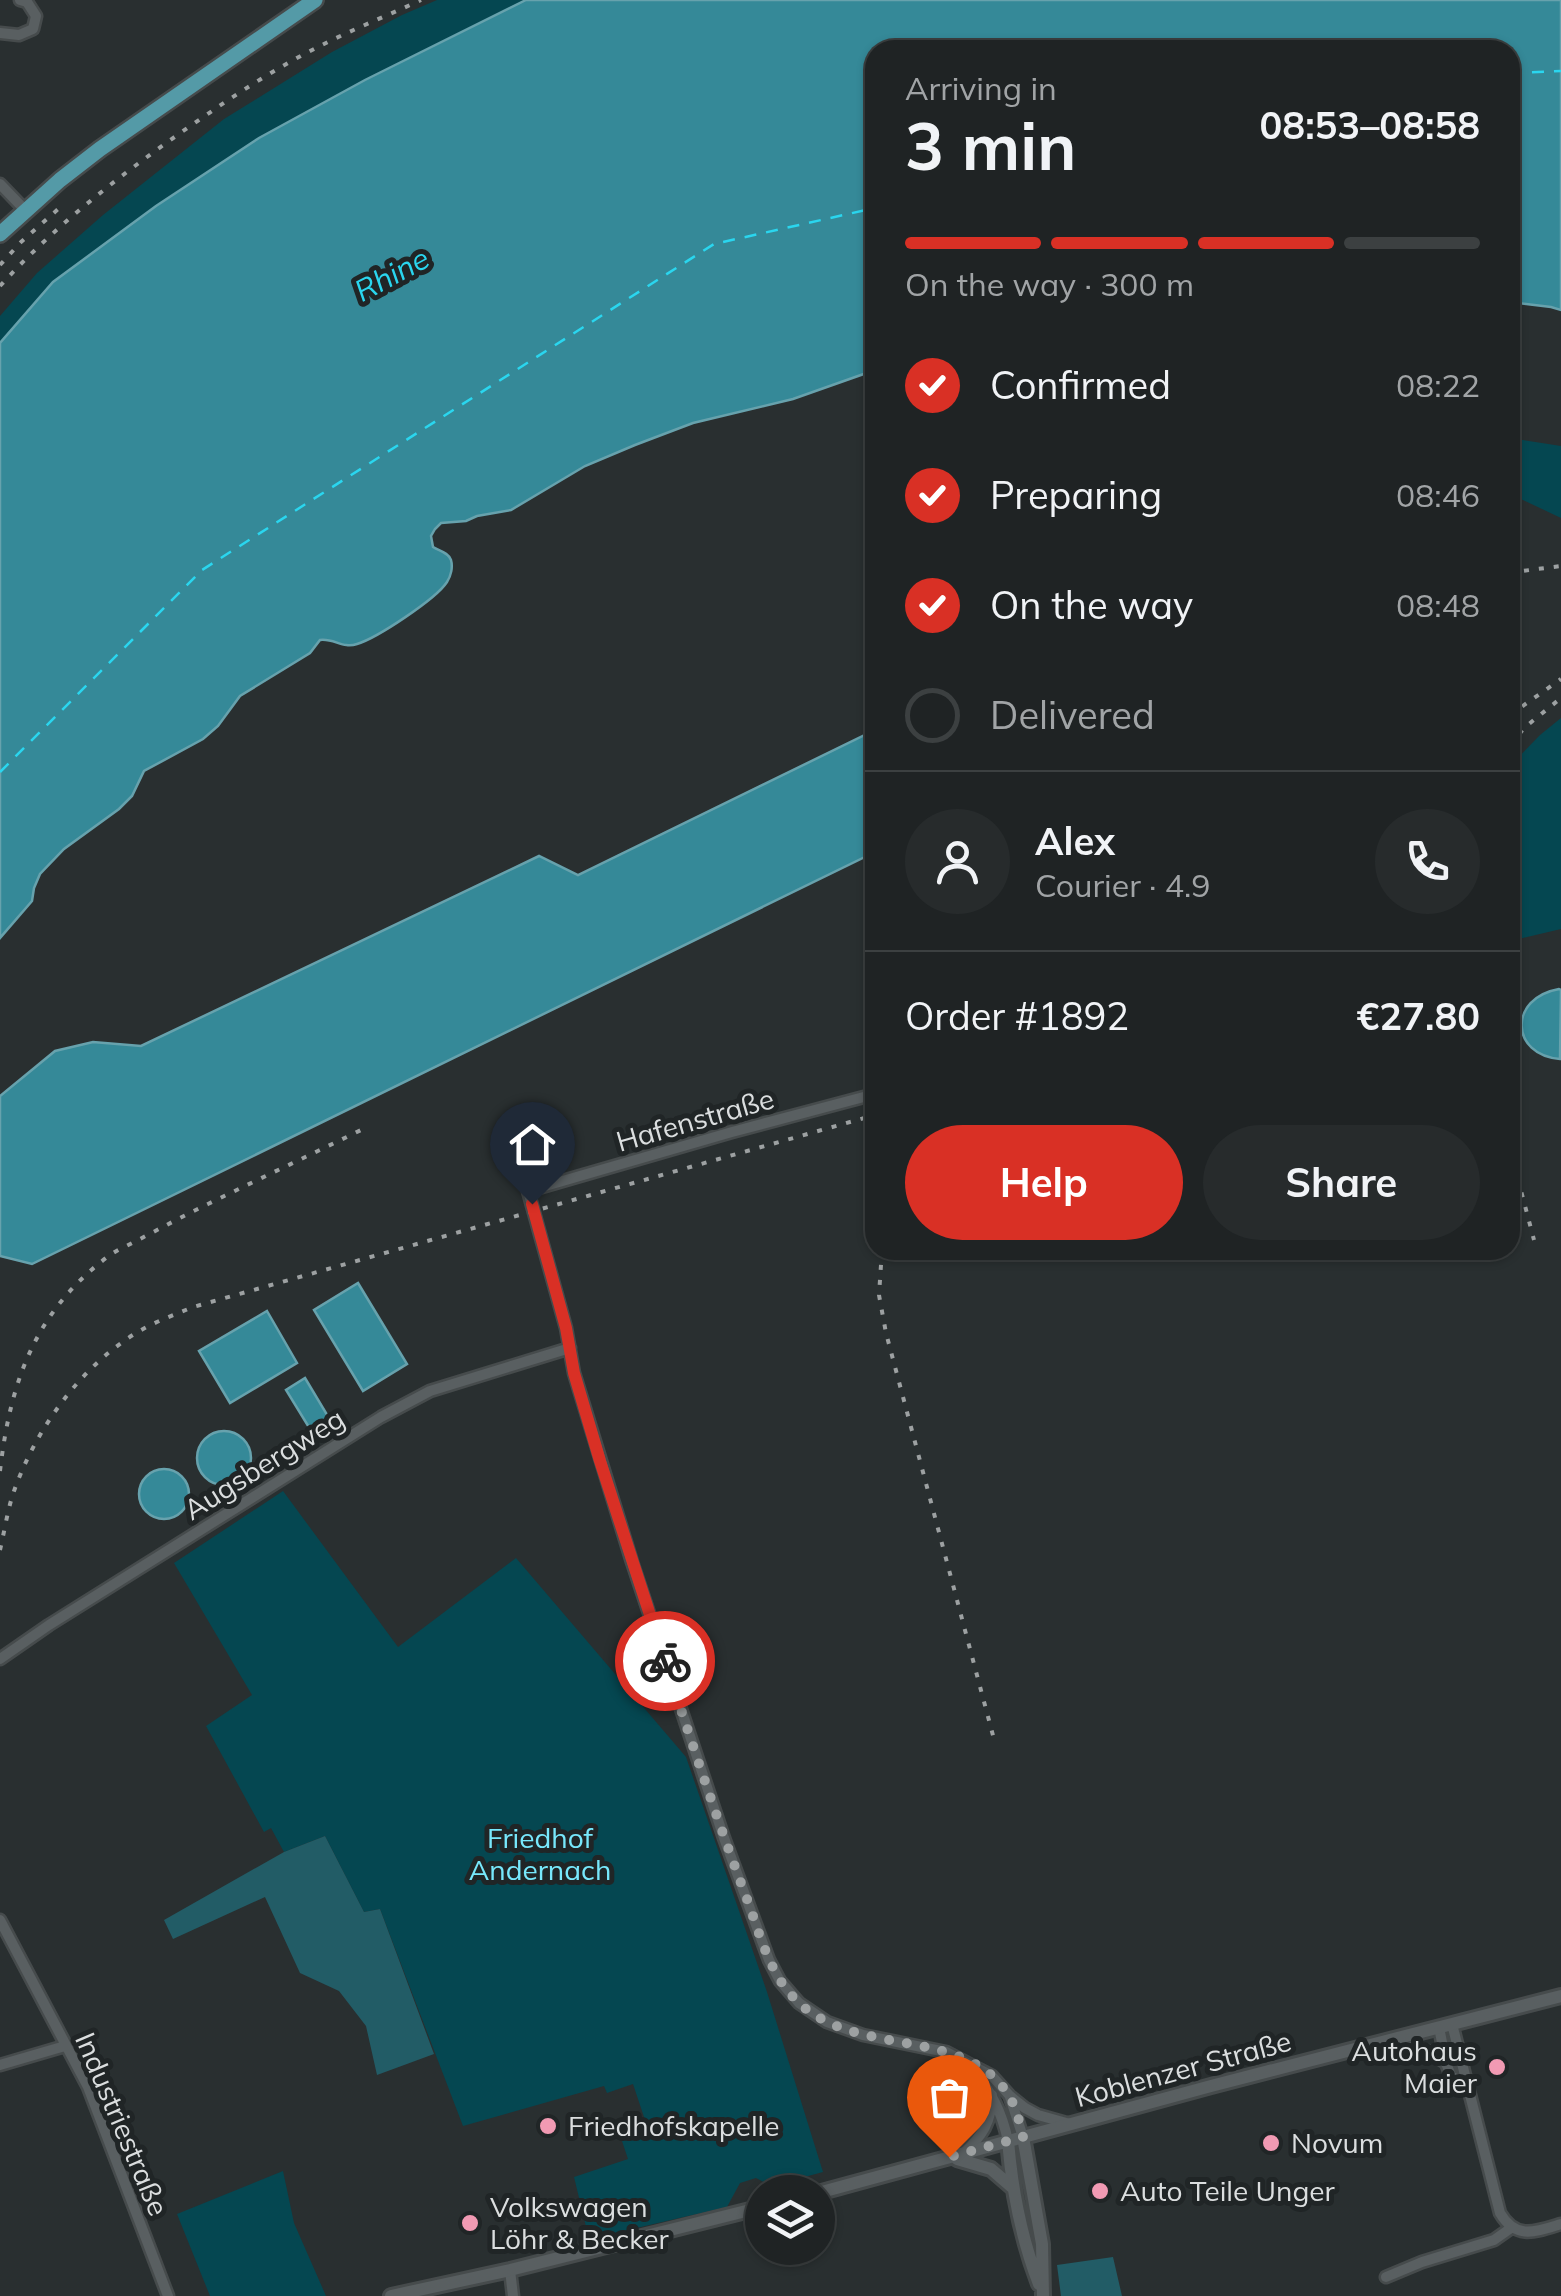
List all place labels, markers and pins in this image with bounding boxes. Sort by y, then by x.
pin [490,1102,575,1205]
place label: Autohaus Maier [1351,2033,1478,2100]
pin [907,2055,992,2158]
marker: Autohaus Maier [1486,2056,1508,2078]
place label: Friedhofskapelle [568,2108,779,2143]
marker: Friedhofskapelle [537,2115,559,2137]
place label: Novum [1291,2125,1383,2160]
marker: Novum [1260,2132,1282,2154]
place label: Auto Teile Unger [1120,2173,1336,2208]
marker: Auto Teile Unger [1089,2180,1111,2202]
place label: Volkswagen Löhr & Becker [490,2189,670,2256]
marker: Volkswagen Löhr & Becker [459,2212,481,2234]

